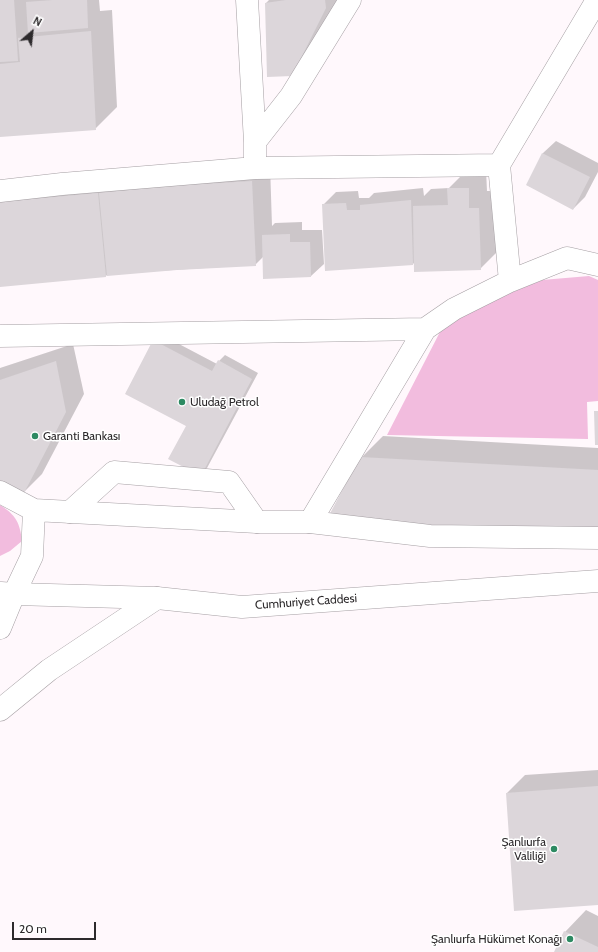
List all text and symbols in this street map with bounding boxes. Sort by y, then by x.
north arrow [12,12,52,52]
text: N [31,13,44,29]
place label: Uludağ Petrol [190,395,259,409]
marker: Uludağ Petrol [177,397,187,407]
place label: Garanti Bankası [43,429,120,443]
marker: Garanti Bankası [30,431,40,441]
street label: Cumhuriyet Caddesi [255,591,357,613]
place label: Şanlıurfa Valiliği [501,835,546,863]
marker: Şanlıurfa Valiliği [549,844,559,854]
scale bar [14,914,98,940]
text: 20 m [19,921,47,936]
place label: Şanlıurfa Hükümet Konağı [431,932,562,946]
marker: Şanlıurfa Hükümet Konağı [565,934,575,944]

